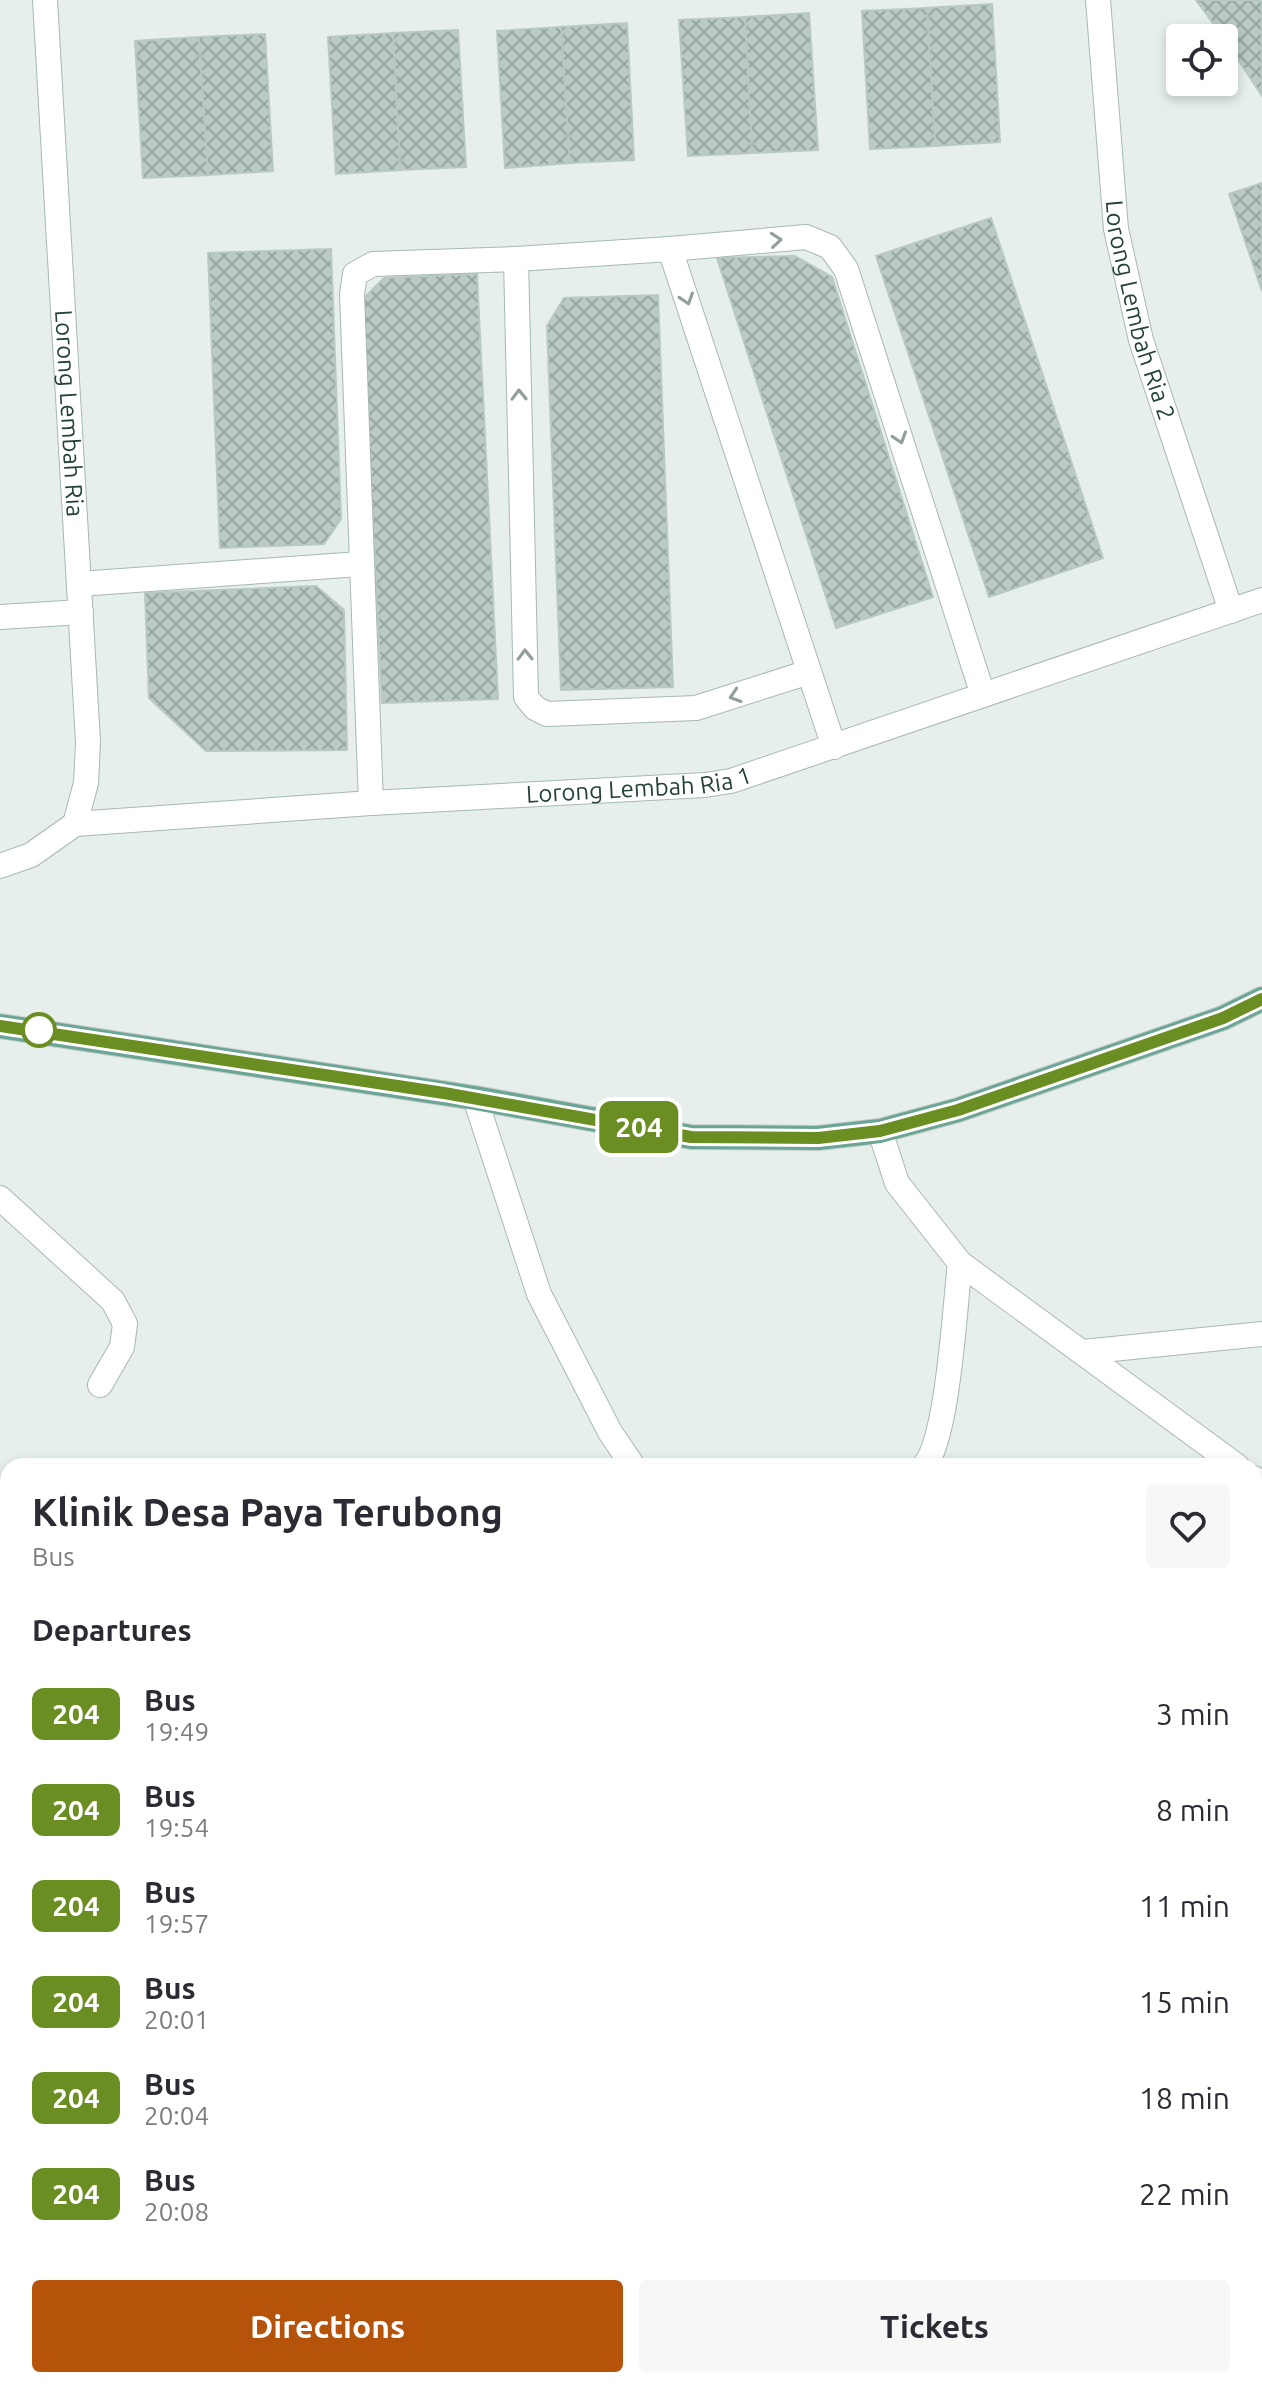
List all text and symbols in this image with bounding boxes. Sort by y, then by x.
map controls [1166,24,1238,96]
button: locate [1166,24,1238,96]
street label: Lorong Lembah Ria 2 [1101,199,1181,424]
one-way arrow [770,232,783,249]
one-way arrow [677,292,693,306]
street label: Lorong Lembah Ria [50,309,89,518]
one-way arrow [510,388,528,401]
one-way arrow [891,430,907,444]
one-way arrow [516,648,534,661]
one-way arrow [729,687,742,703]
street label: Lorong Lembah Ria 1 [525,761,755,808]
unlabelled marker [22,1013,56,1047]
line badge: 204 [593,1101,685,1153]
text: 204 [615,1111,663,1142]
button: heart [1146,1484,1230,1568]
text: Klinik Desa Paya Terubong [32,1491,503,1533]
text: Bus [32,1542,75,1571]
text: Departures [32,1613,192,1647]
text: Bus [144,1683,196,1717]
text: 3 min [1156,1697,1230,1731]
text: 204 [52,1698,100,1729]
text: 19:49 [144,1717,209,1746]
text: Bus [144,1779,196,1813]
text: 8 min [1156,1793,1230,1827]
text: 204 [52,1794,100,1825]
text: 19:54 [144,1813,209,1842]
text: Bus [144,1875,196,1909]
text: 11 min [1139,1889,1230,1923]
text: 204 [52,1890,100,1921]
text: 19:57 [144,1909,209,1938]
text: Bus [144,1971,196,2005]
text: 15 min [1139,1985,1230,2019]
text: 204 [52,1986,100,2017]
text: 20:01 [144,2005,209,2034]
text: Bus [144,2067,196,2101]
text: 18 min [1139,2081,1230,2115]
text: 204 [52,2082,100,2113]
text: 20:04 [144,2101,209,2130]
text: Bus [144,2163,196,2197]
text: 22 min [1139,2177,1230,2211]
text: 204 [52,2178,100,2209]
text: 20:08 [144,2197,209,2226]
button: Directions [32,2280,623,2372]
button: Tickets [639,2280,1230,2372]

